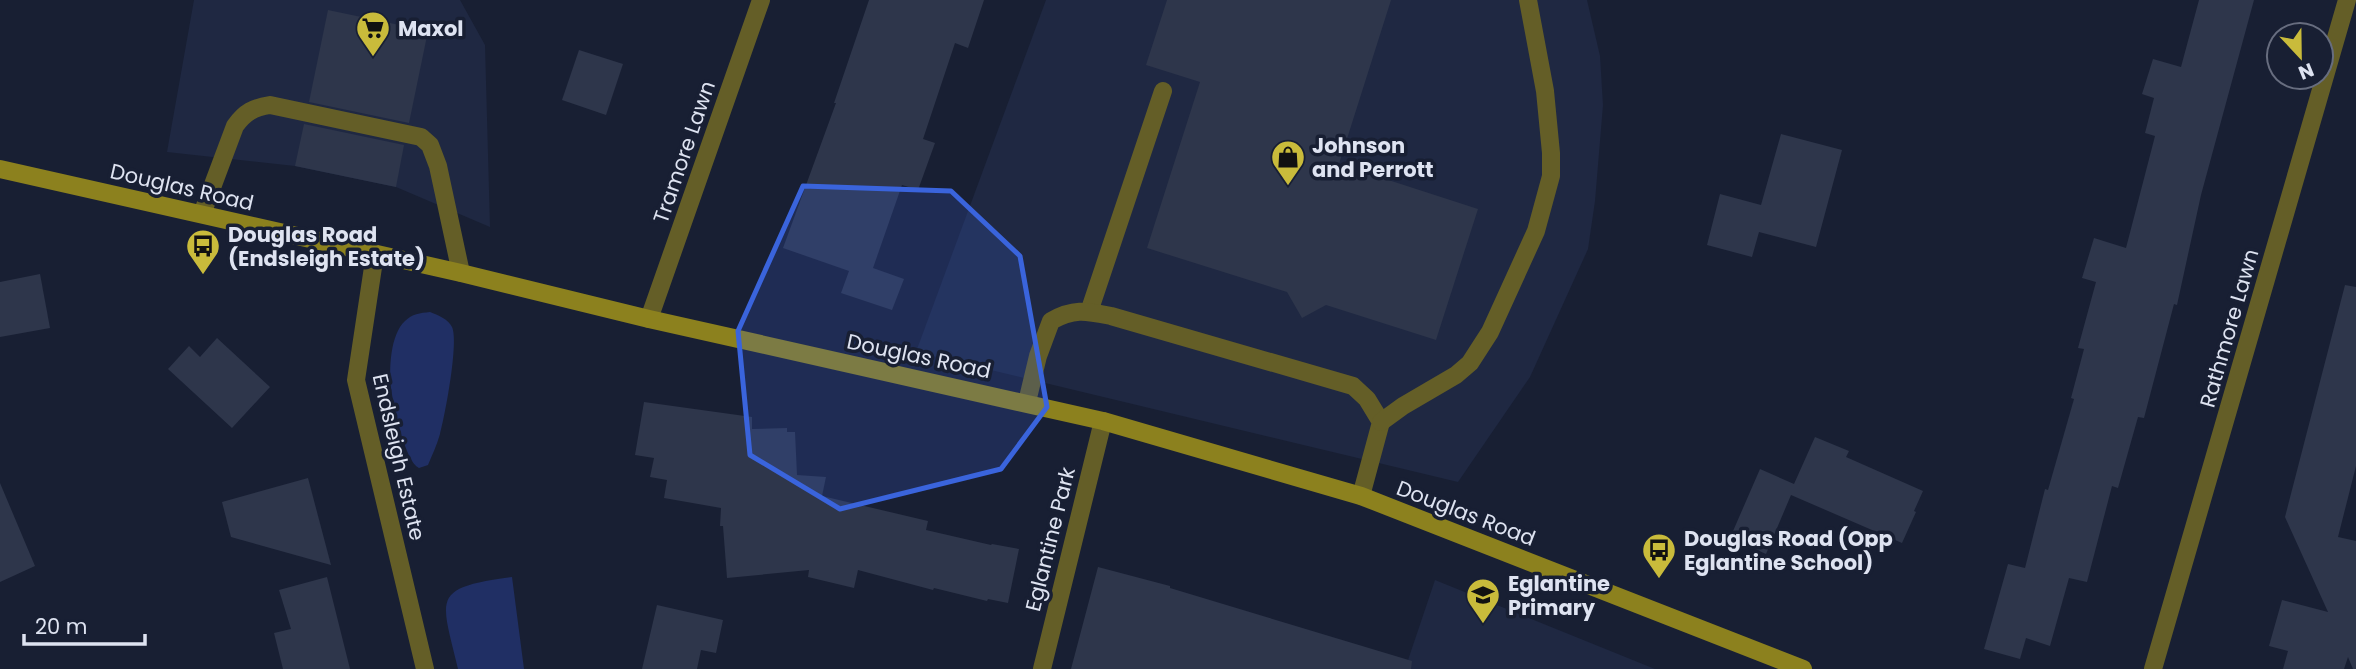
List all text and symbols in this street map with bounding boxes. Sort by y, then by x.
supermarket icon: Maxol [354,9,392,58]
place label: Maxol [398,14,463,43]
north arrow [2265,21,2335,91]
text: N [2294,56,2318,86]
street label: Tramore Lawn [646,77,722,227]
place label: Johnson and Perrott [1312,131,1434,184]
shop icon: Johnson and Perrott [1269,138,1307,187]
street label: Douglas Road [107,156,257,218]
place label: Douglas Road (Endsleigh Estate) [228,220,425,273]
bus stop icon: Douglas Road (Endsleigh Estate) [184,227,222,276]
street label: Rathmore Lawn [2193,245,2265,411]
street label: Douglas Road [844,327,994,385]
street label: Endsleigh Estate [366,371,432,543]
street label: Eglantine Park [1018,464,1082,614]
street label: Douglas Road [1392,473,1540,553]
place label: Douglas Road (Opp Eglantine School) [1684,524,1893,577]
bus stop icon: Douglas Road (Opp Eglantine School) [1640,531,1678,580]
place label: Eglantine Primary [1508,569,1610,622]
school or university icon: Eglantine Primary [1464,576,1502,625]
scale bar [24,602,145,646]
text: 20 m [35,612,88,641]

